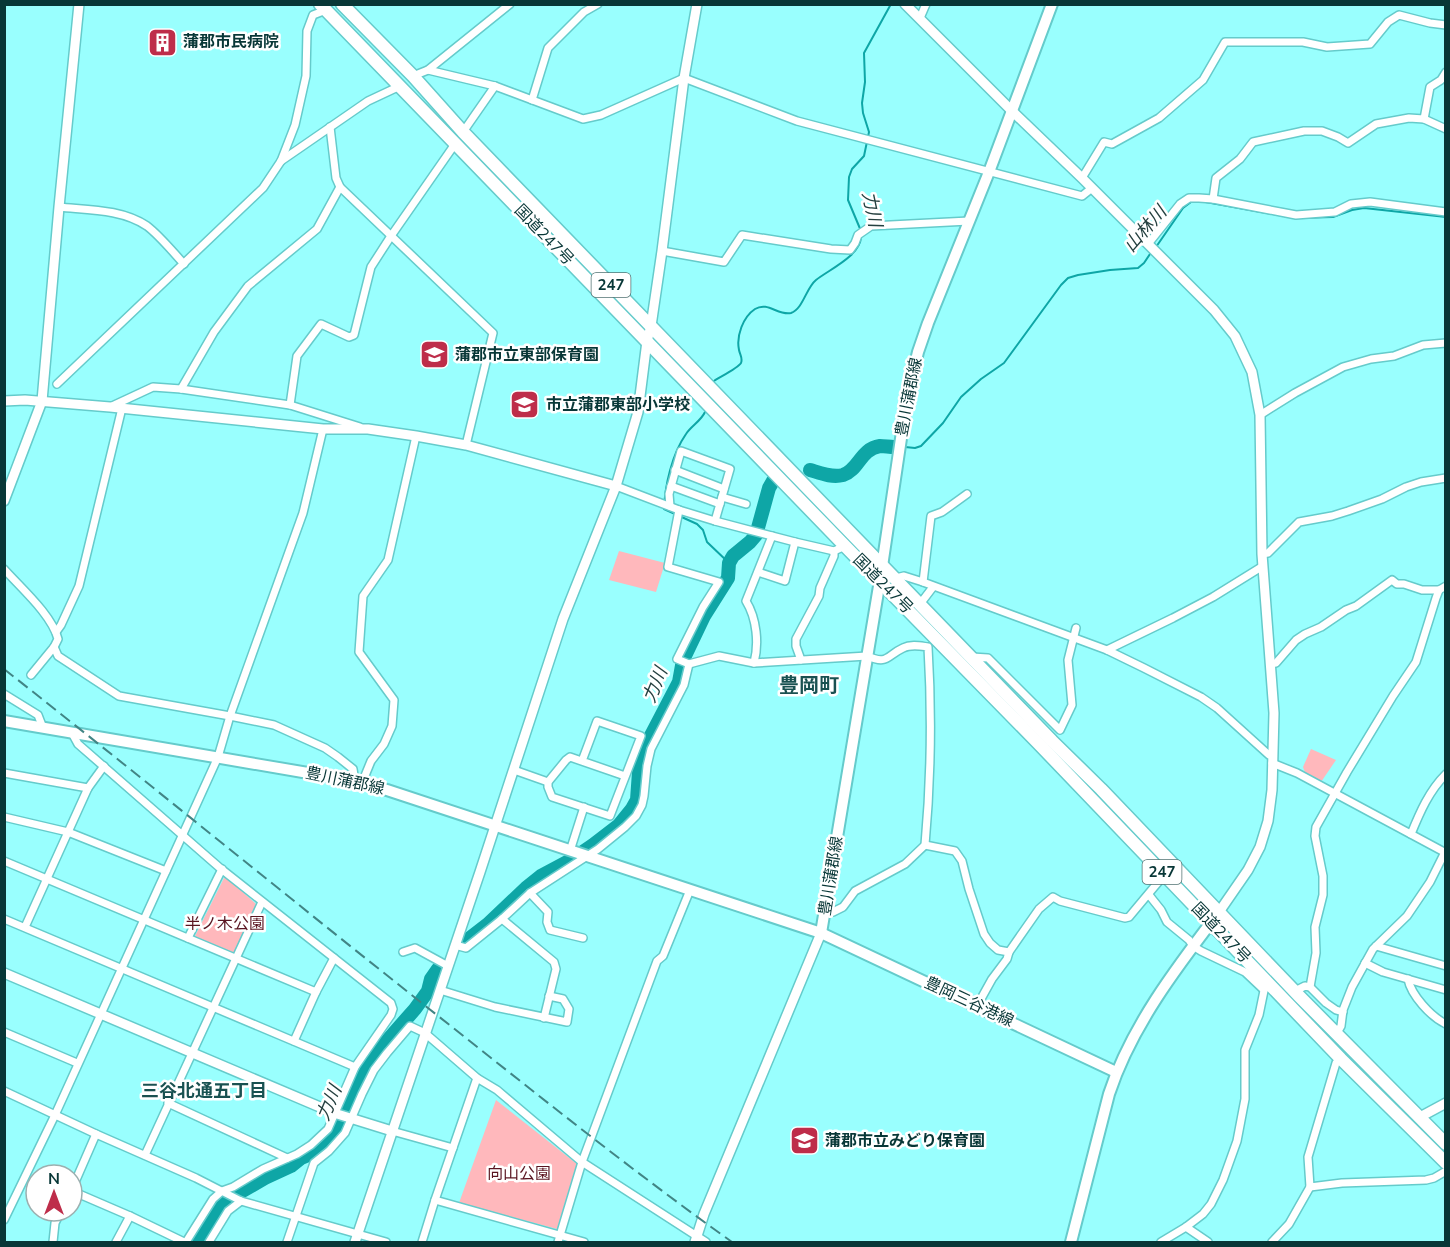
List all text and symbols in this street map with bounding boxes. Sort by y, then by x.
building icon: 蒲郡市民病院 [146,26,178,58]
place label: 蒲郡市民病院 [183,31,279,53]
water label: 力川 [857,189,888,231]
water label: 山林川 [1118,199,1173,257]
street label: 国道247号 [509,200,579,270]
road number: 247 [592,273,630,297]
school or university icon: 蒲郡市立東部保育園 [418,339,450,371]
place label: 蒲郡市立東部保育園 [455,344,599,366]
street label: 豊川蒲郡線 [891,356,927,438]
school or university icon: 市立蒲郡東部小学校 [509,389,541,421]
place label: 市立蒲郡東部小学校 [546,394,690,416]
street label: 国道247号 [848,549,918,619]
water label: 力川 [637,662,674,706]
district label: 豊岡町 [779,672,839,699]
street label: 豊川蒲郡線 [304,762,386,800]
street label: 豊川蒲郡線 [814,835,848,917]
road number: 247 [1142,860,1182,884]
street label: 国道247号 [1186,898,1256,968]
park label: 半ノ木公園 [185,913,265,935]
street label: 豊岡三谷港線 [921,972,1017,1032]
district label: 三谷北通五丁目 [141,1079,267,1103]
water label: 力川 [311,1080,348,1124]
school or university icon: 蒲郡市立みどり保育園 [788,1125,820,1157]
place label: 蒲郡市立みどり保育園 [825,1130,985,1152]
north arrow [24,1163,84,1223]
park label: 向山公園 [487,1163,551,1185]
text: N [48,1168,60,1190]

